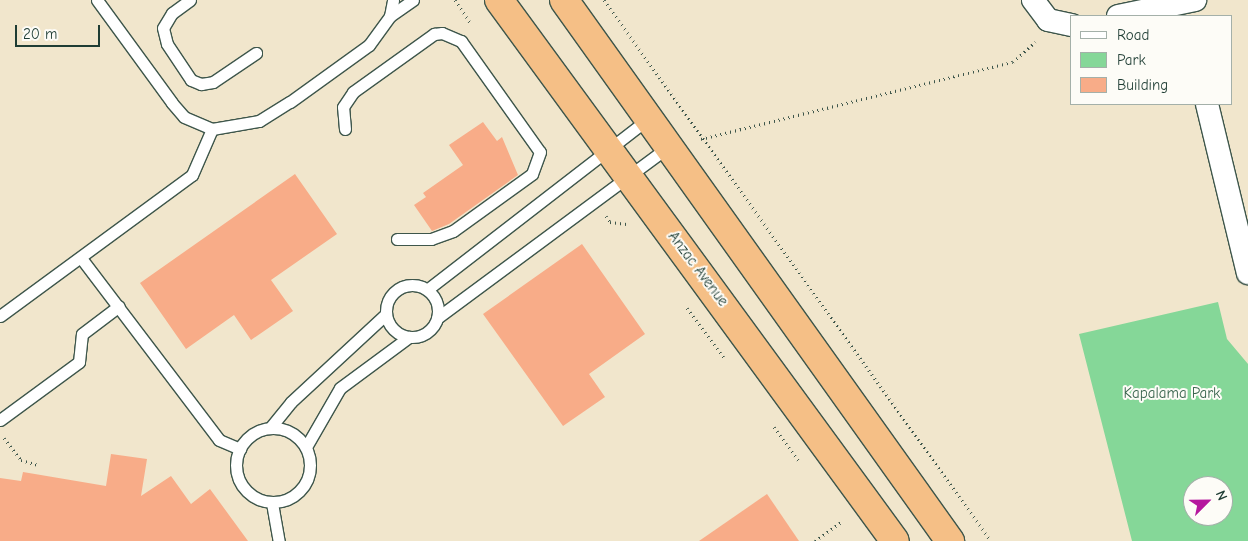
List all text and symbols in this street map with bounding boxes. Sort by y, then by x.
scale bar [18,15,102,47]
legend [1070,15,1233,105]
text: 20 m [23,25,57,43]
text: Road [1117,26,1149,44]
text: Park [1117,51,1146,69]
text: Building [1117,76,1168,94]
street label: Anzac Avenue [664,228,732,310]
park label: Kapalama Park [1124,385,1220,403]
north arrow [1183,476,1233,526]
text: N [1212,488,1231,503]

